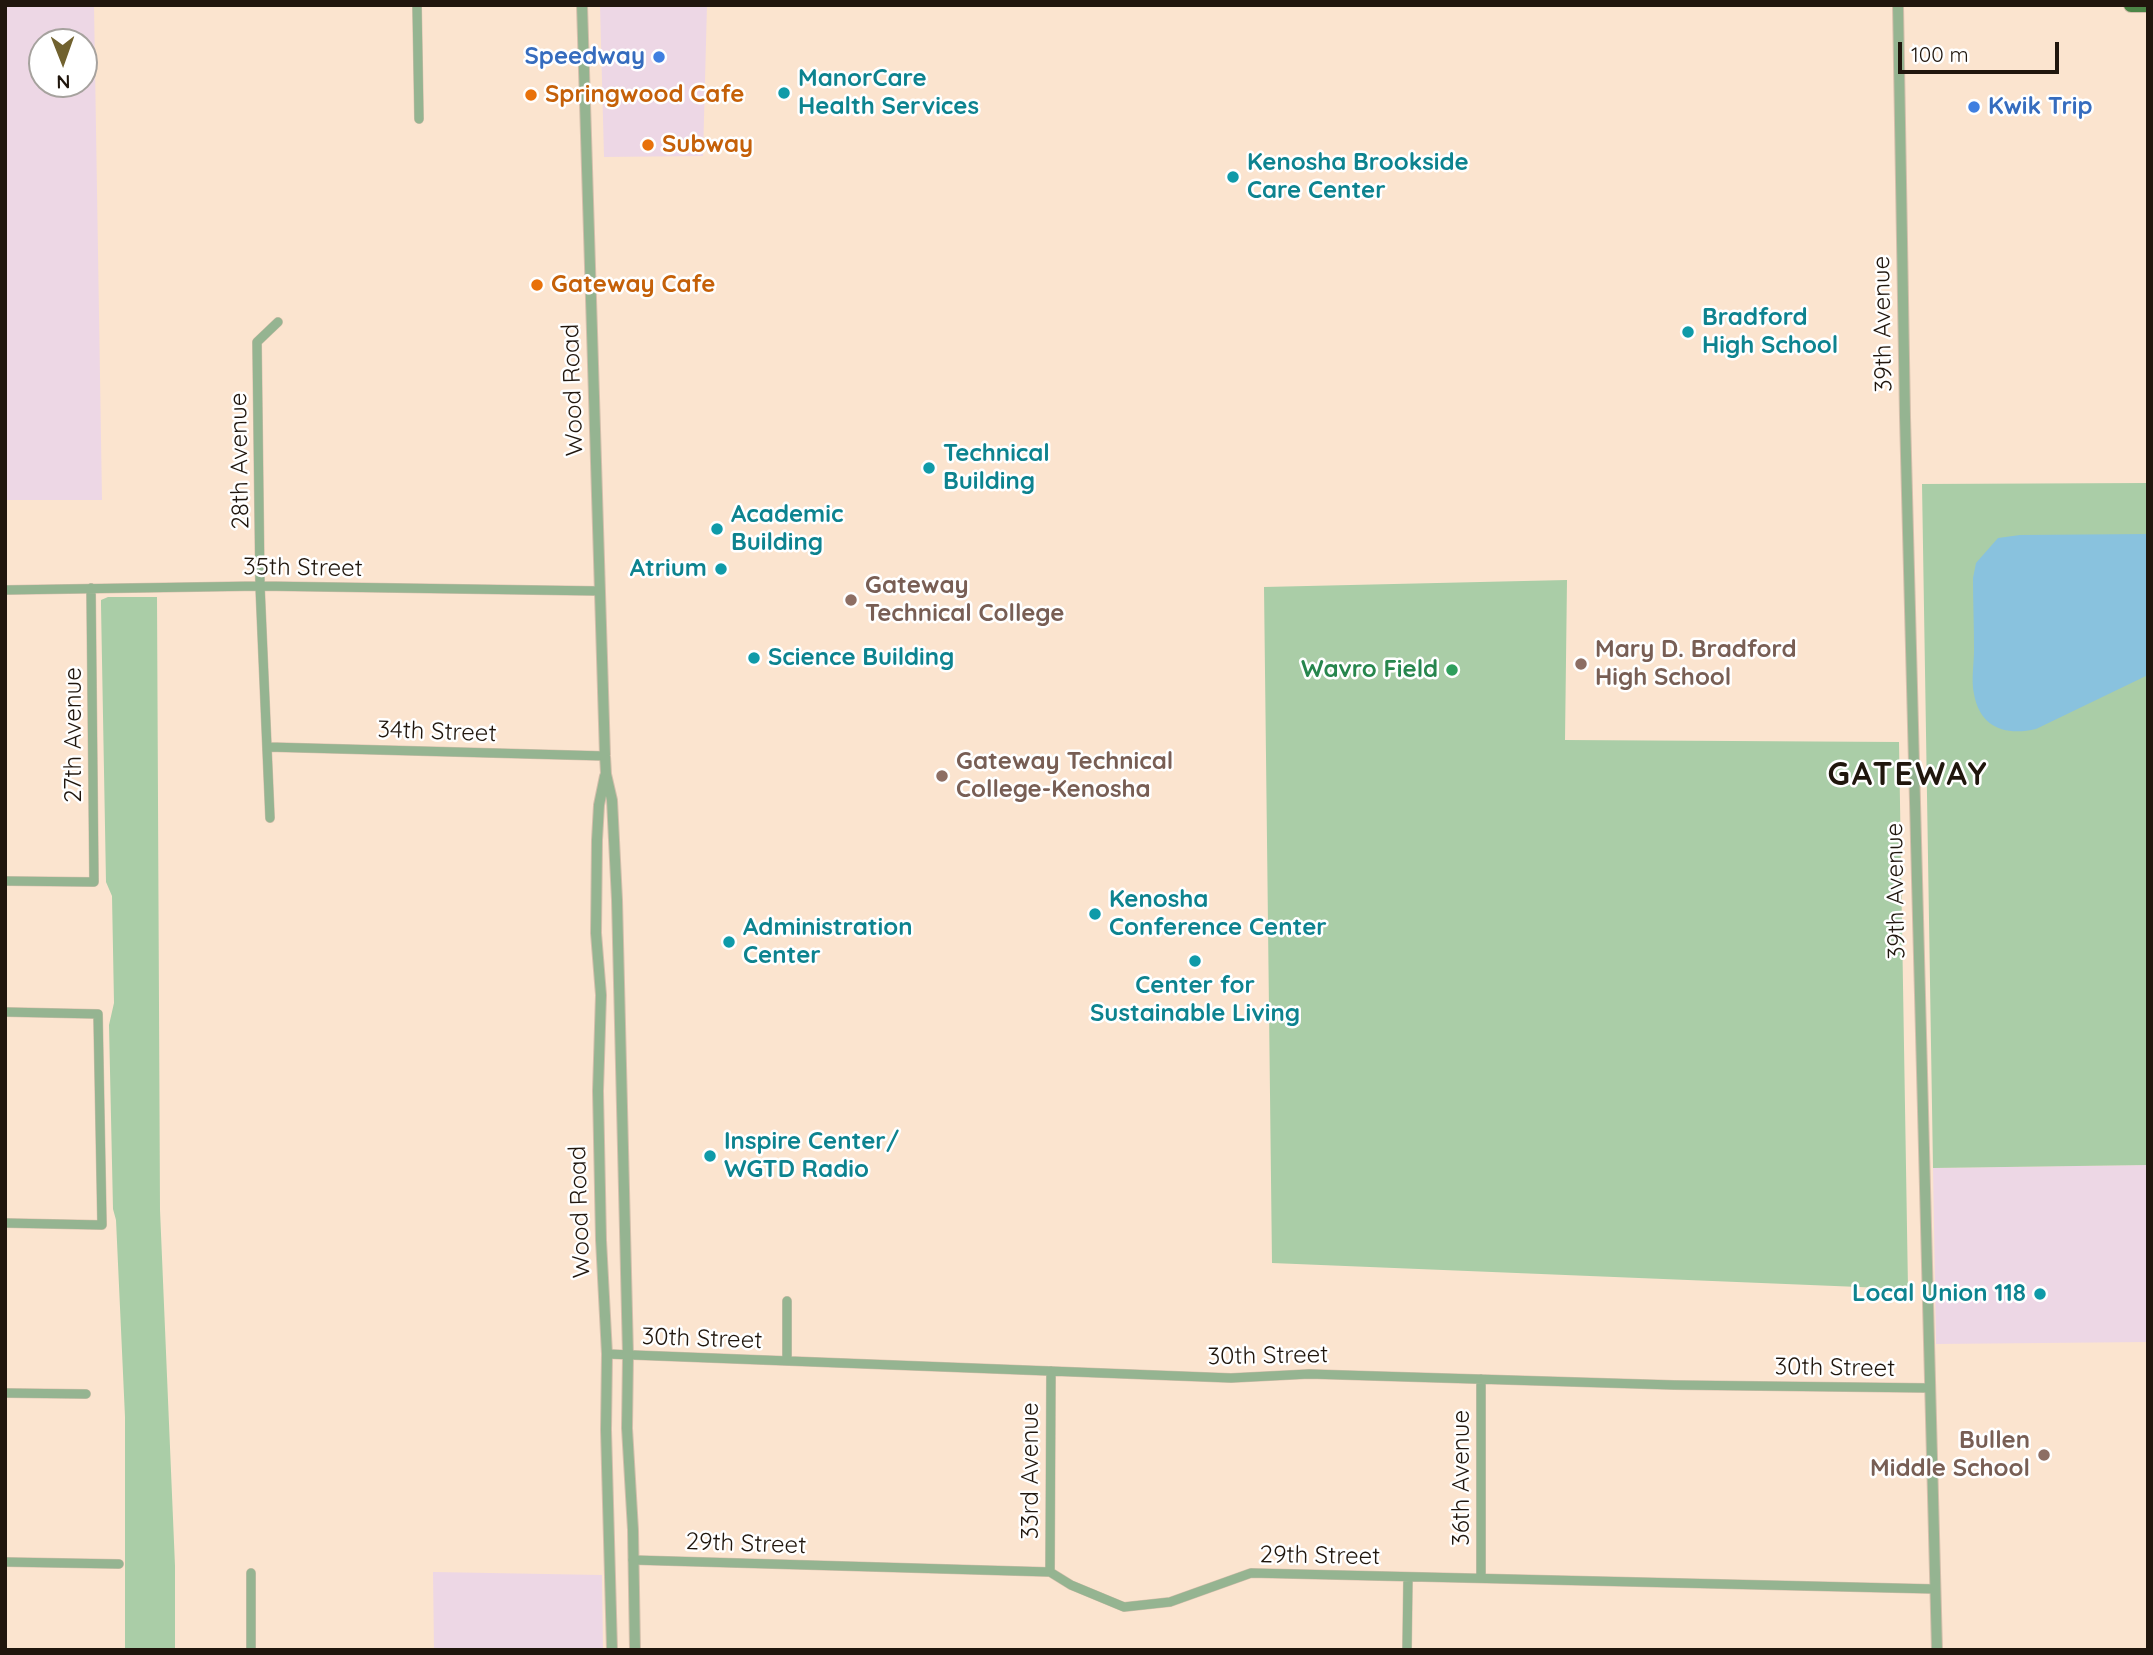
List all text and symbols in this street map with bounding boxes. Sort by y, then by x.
north arrow [28,28,98,98]
scale bar [1901,28,2062,72]
text: 100 m [1911,41,1969,67]
place label: Speedway [525,43,645,71]
marker: Speedway [651,49,667,65]
place label: ManorCare Health Services [798,65,979,121]
text: N [56,70,71,94]
place label: Springwood Cafe [545,81,744,109]
marker: ManorCare Health Services [776,85,792,101]
marker: Springwood Cafe [523,87,539,103]
place label: Kwik Trip [1988,93,2093,121]
marker: Kwik Trip [1966,99,1982,115]
place label: Subway [662,131,753,159]
marker: Subway [640,137,656,153]
place label: Kenosha Brookside Care Center [1247,149,1469,205]
marker: Kenosha Brookside Care Center [1225,169,1241,185]
street label: 39th Avenue [1867,256,1899,392]
place label: Gateway Cafe [551,271,715,299]
marker: Gateway Cafe [529,277,545,293]
place label: Bradford High School [1702,304,1838,360]
street label: Wood Road [556,323,590,457]
marker: Bradford High School [1680,324,1696,340]
street label: 28th Avenue [224,392,256,530]
place label: Technical Building [943,440,1050,496]
marker: Technical Building [921,460,937,476]
place label: Academic Building [731,501,843,557]
marker: Academic Building [709,521,725,537]
street label: 35th Street [243,553,363,583]
place label: Atrium [630,555,707,583]
marker: Atrium [713,561,729,577]
place label: Gateway Technical College [865,572,1064,628]
marker: Gateway Technical College [843,592,859,608]
place label: Mary D. Bradford High School [1595,636,1797,692]
place label: Science Building [768,644,954,672]
marker: Science Building [746,650,762,666]
place label: Wavro Field [1301,656,1438,684]
marker: Mary D. Bradford High School [1573,656,1589,672]
marker: Wavro Field [1444,662,1460,678]
street label: 27th Avenue [60,667,88,803]
street label: 34th Street [377,716,497,748]
place label: Gateway Technical College-Kenosha [956,748,1173,804]
district label: GATEWAY [1828,756,1988,794]
marker: Gateway Technical College-Kenosha [934,768,950,784]
street label: 39th Avenue [1880,823,1912,959]
place label: Kenosha Conference Center [1109,886,1327,942]
marker: Kenosha Conference Center [1087,906,1103,922]
place label: Administration Center [743,914,913,970]
marker: Administration Center [721,934,737,950]
marker: Center for Sustainable Living [1187,953,1203,969]
place label: Center for Sustainable Living [1090,972,1300,1028]
place label: Inspire Center/ WGTD Radio [724,1128,899,1184]
street label: Wood Road [563,1145,597,1279]
marker: Inspire Center/ WGTD Radio [702,1148,718,1164]
place label: Local Union 118 [1852,1280,2026,1308]
marker: Local Union 118 [2032,1286,2048,1302]
street label: 30th Street [641,1323,763,1355]
street label: 30th Street [1207,1341,1329,1371]
street label: 30th Street [1774,1353,1896,1383]
street label: 33rd Avenue [1017,1402,1045,1540]
street label: 36th Avenue [1448,1410,1476,1546]
place label: Bullen Middle School [1870,1427,2030,1483]
marker: Bullen Middle School [2036,1447,2052,1463]
street label: 29th Street [685,1528,807,1560]
street label: 29th Street [1259,1541,1381,1571]

